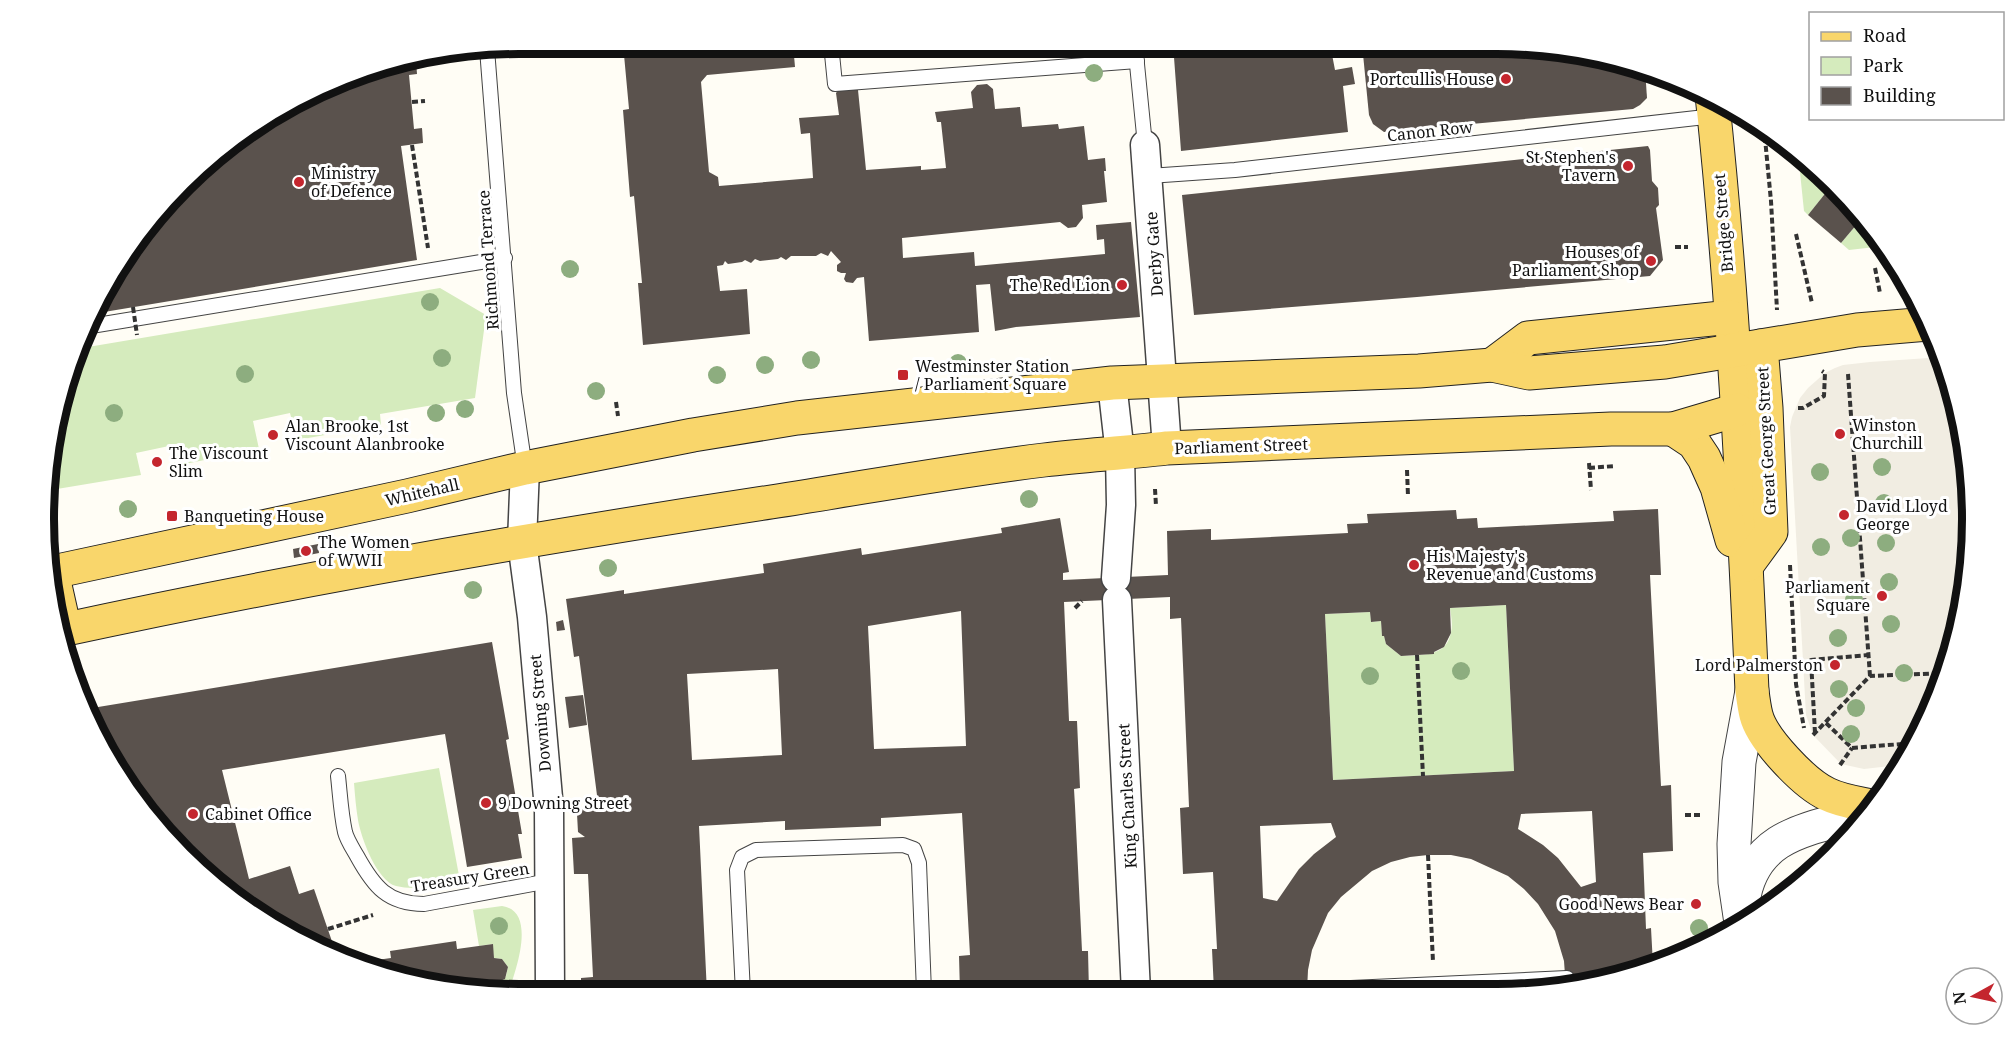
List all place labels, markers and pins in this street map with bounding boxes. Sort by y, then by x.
place label: Portcullis House [1370,68,1494,90]
marker: Portcullis House [1499,72,1513,86]
place label: St Stephen's Tavern [1526,146,1616,186]
marker: St Stephen's Tavern [1621,159,1635,173]
place label: Ministry of Defence [311,162,392,202]
marker: Ministry of Defence [292,175,306,189]
place label: Houses of Parliament Shop [1512,241,1641,281]
marker: Houses of Parliament Shop [1644,254,1658,268]
place label: The Red Lion [1010,274,1110,296]
marker: The Red Lion [1115,278,1129,292]
place label: Westminster Station / Parliament Square [915,355,1070,395]
marker: Westminster Station / Parliament Square [896,368,910,382]
place label: Winston Churchill [1852,414,1923,454]
place label: Alan Brooke, 1st Viscount Alanbrooke [285,415,445,455]
marker: Winston Churchill [1833,427,1847,441]
marker: Alan Brooke, 1st Viscount Alanbrooke [266,428,280,442]
place label: The Viscount Slim [169,442,268,482]
marker: The Viscount Slim [150,455,164,469]
place label: David Lloyd George [1856,495,1948,535]
place label: Banqueting House [184,505,324,527]
marker: David Lloyd George [1837,508,1851,522]
marker: Banqueting House [165,509,179,523]
place label: The Women of WWII [318,531,410,571]
marker: The Women of WWII [299,544,313,558]
place label: His Majesty's Revenue and Customs [1426,545,1594,585]
marker: His Majesty's Revenue and Customs [1407,558,1421,572]
place label: Parliament Square [1785,576,1870,616]
marker: Parliament Square [1875,589,1889,603]
place label: Lord Palmerston [1695,654,1823,676]
marker: Lord Palmerston [1828,658,1842,672]
place label: 9 Downing Street [498,792,629,814]
marker: 9 Downing Street [479,796,493,810]
place label: Cabinet Office [205,803,312,825]
marker: Cabinet Office [186,807,200,821]
place label: Good News Bear [1559,893,1684,915]
marker: Good News Bear [1689,897,1703,911]

